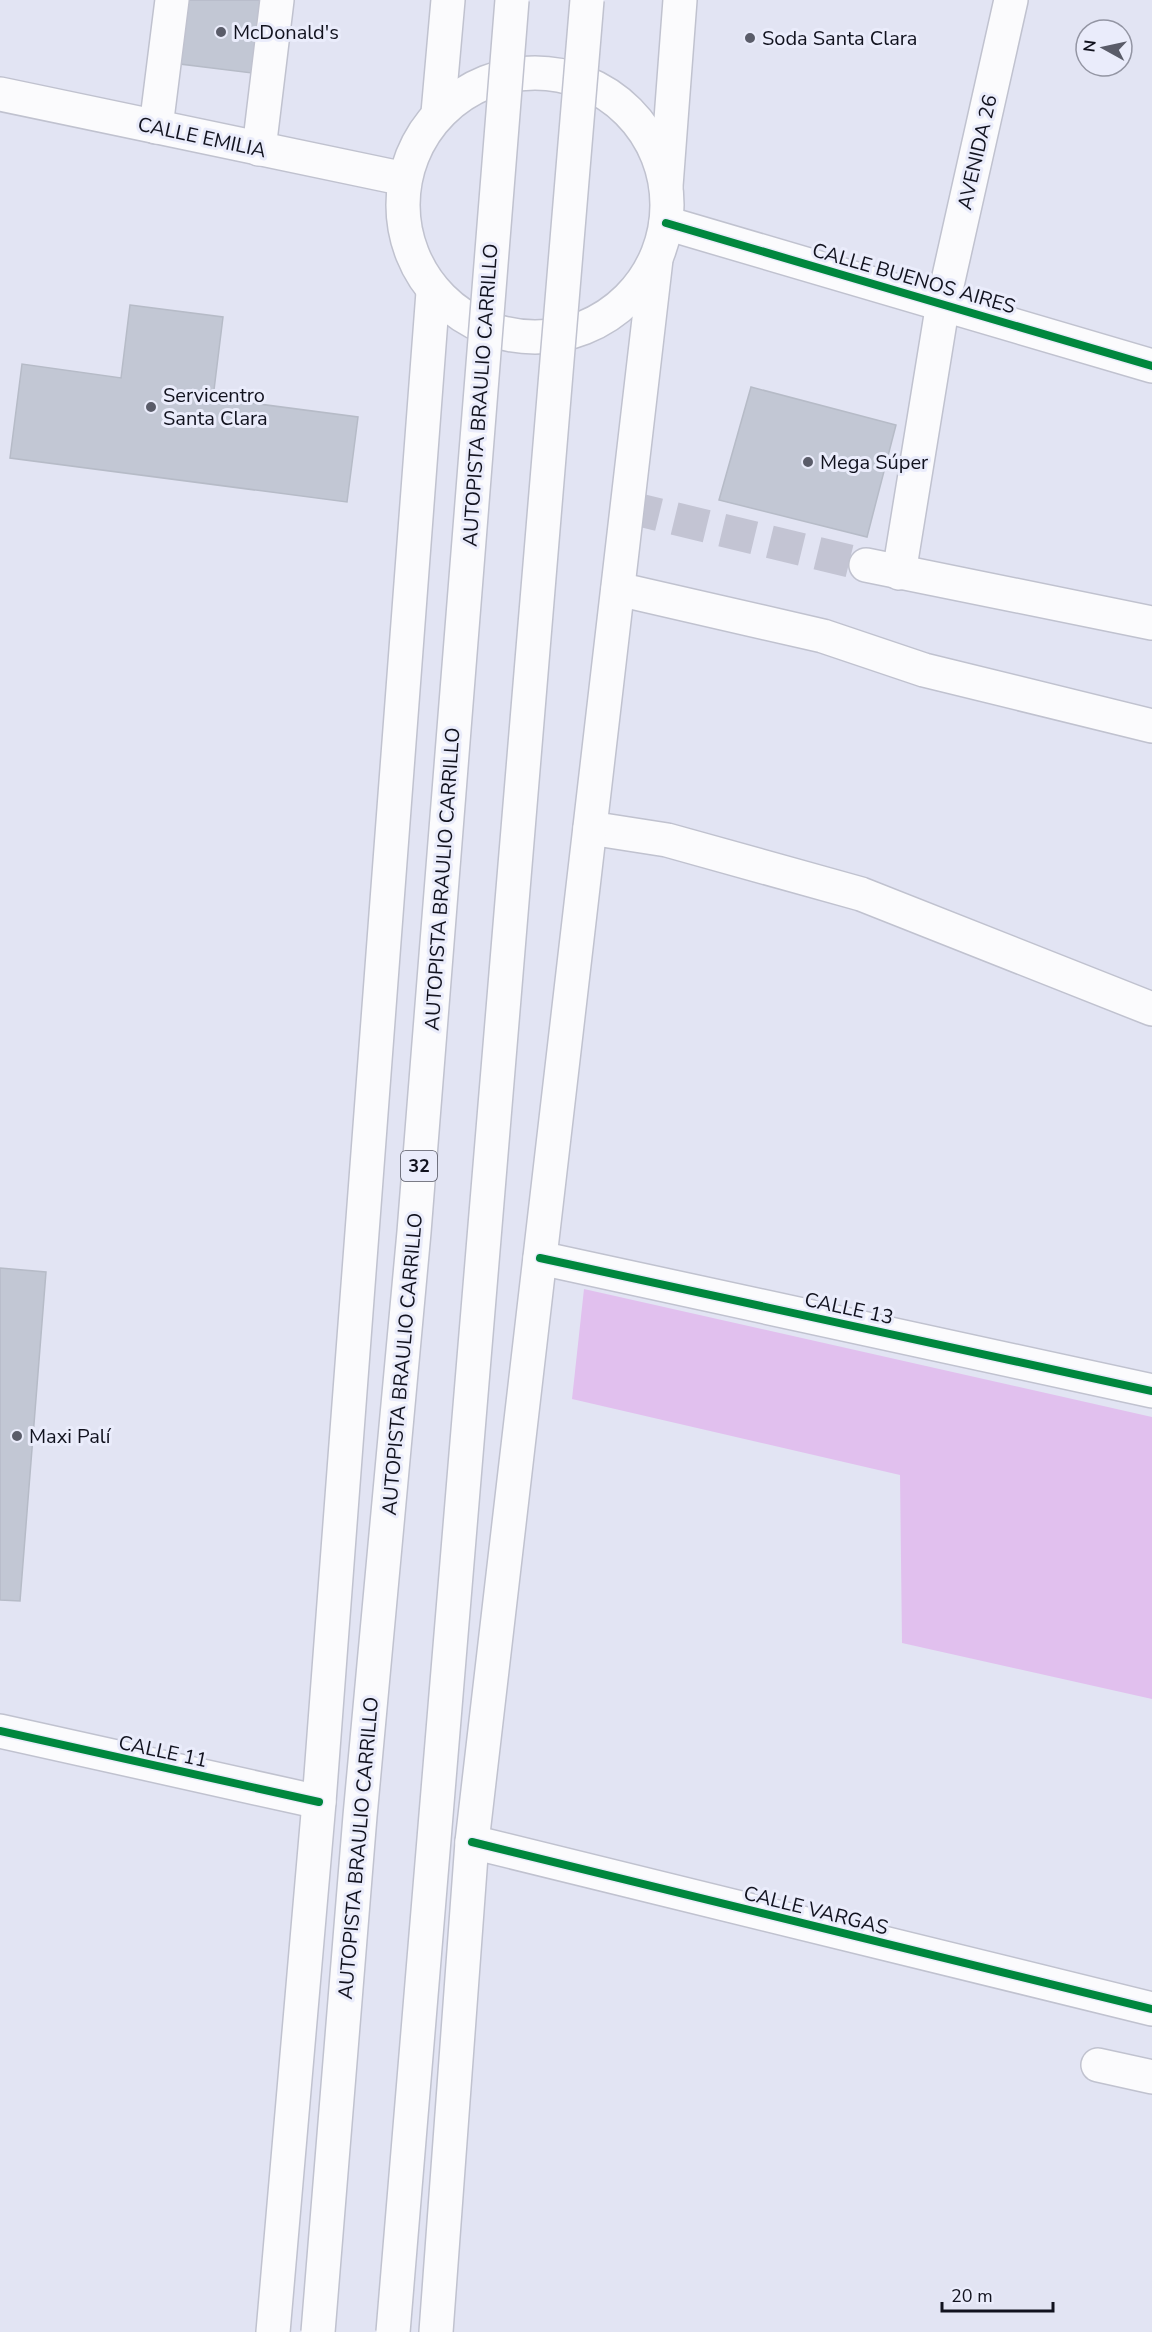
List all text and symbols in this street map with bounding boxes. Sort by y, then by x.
north arrow [1074,18,1134,78]
place label: McDonald's [233,19,339,46]
marker: McDonald's [214,25,228,39]
place label: Soda Santa Clara [762,25,917,52]
marker: Soda Santa Clara [743,31,757,45]
text: N [1078,39,1102,54]
street label: AVENIDA 26 [951,92,1004,212]
street label: CALLE EMILIA [135,111,269,164]
street label: CALLE BUENOS AIRES [809,237,1019,320]
street label: AUTOPISTA BRAULIO CARRILLO [456,243,505,547]
place label: Servicentro Santa Clara [163,382,268,432]
marker: Servicentro Santa Clara [144,400,158,414]
place label: Mega Súper [820,449,928,476]
marker: Mega Súper [801,455,815,469]
street label: AUTOPISTA BRAULIO CARRILLO [418,727,467,1031]
road number: 32 [401,1151,437,1181]
street label: AUTOPISTA BRAULIO CARRILLO [376,1212,429,1516]
street label: CALLE 13 [802,1286,896,1331]
place label: Maxi Palí [29,1423,112,1450]
marker: Maxi Palí [10,1429,24,1443]
street label: AUTOPISTA BRAULIO CARRILLO [332,1696,385,2000]
street label: CALLE 11 [116,1729,210,1774]
street label: CALLE VARGAS [741,1879,891,1941]
scale bar [942,2275,1053,2313]
text: 20 m [951,2284,993,2308]

